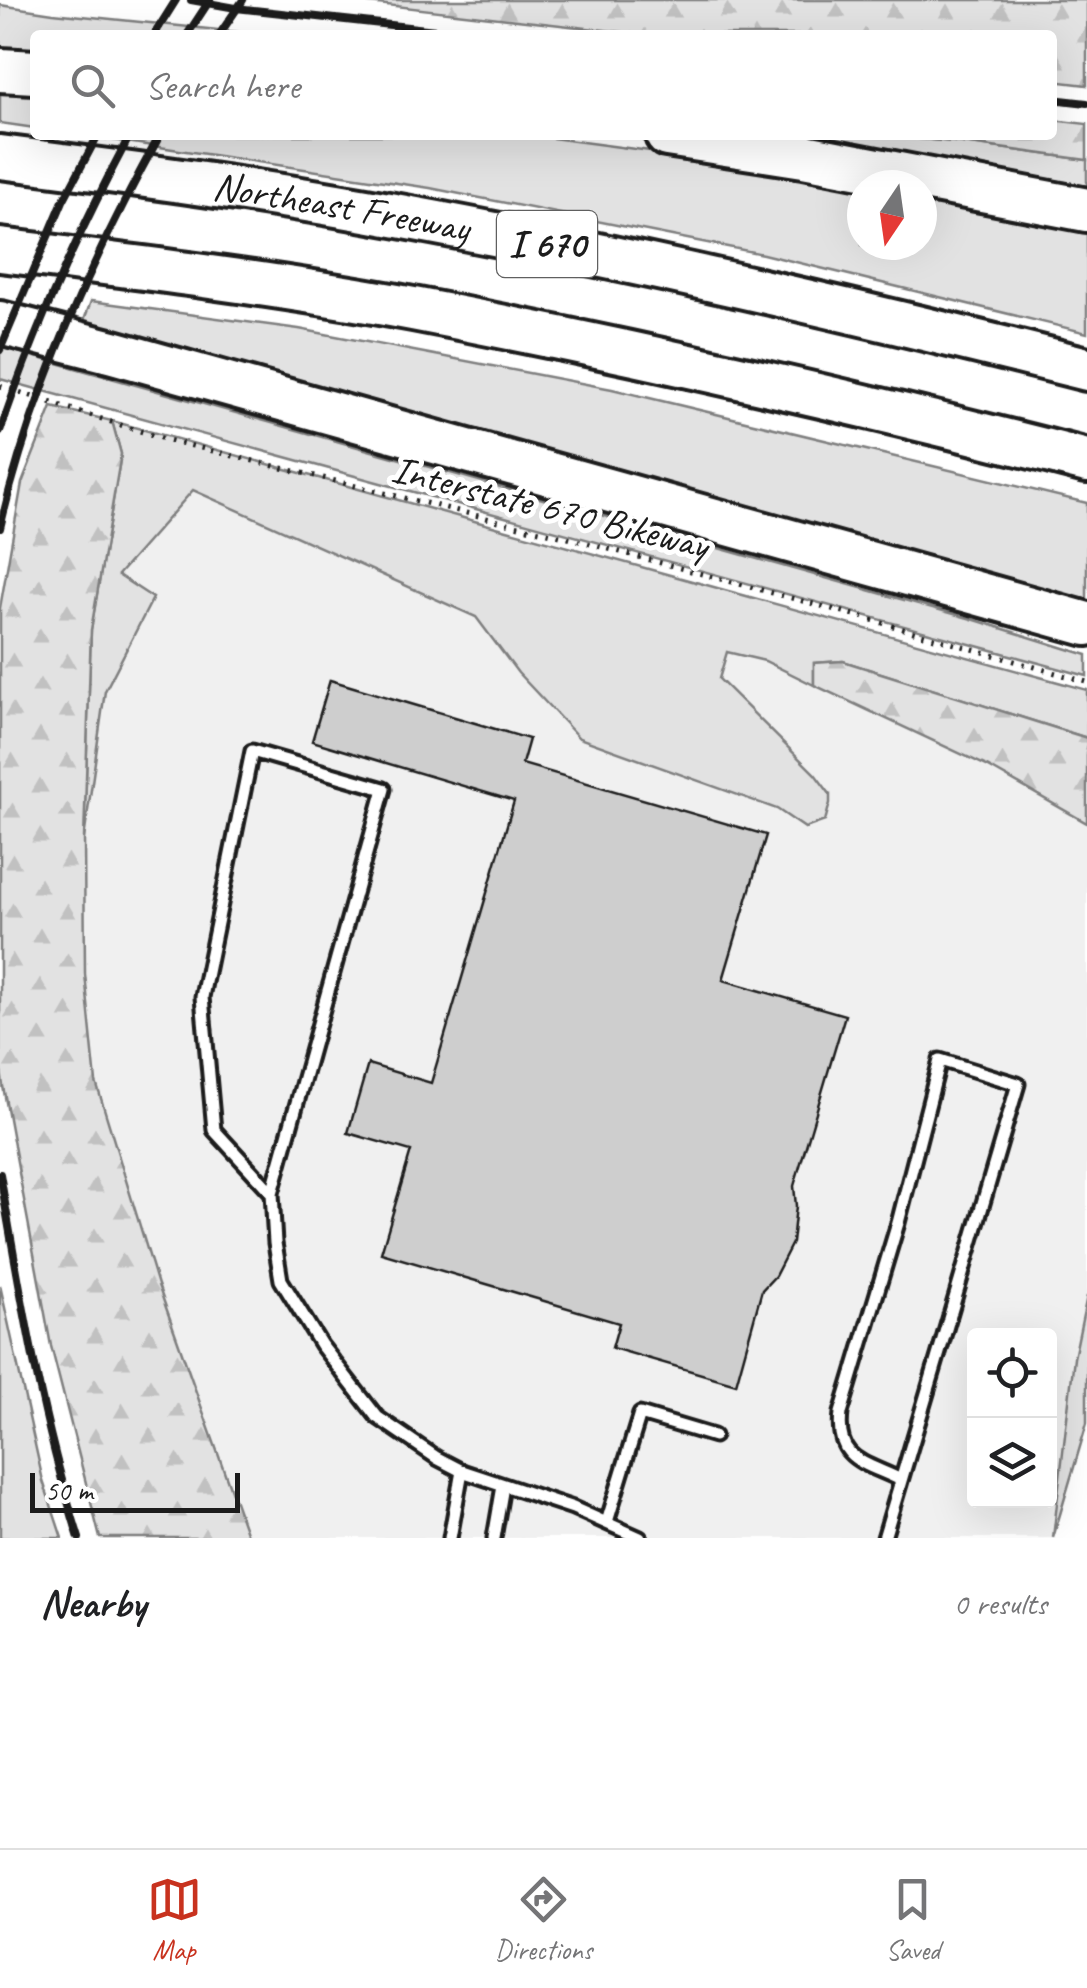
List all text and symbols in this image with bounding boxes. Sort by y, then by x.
search box [30,30,1057,140]
icon: search [65,58,120,113]
text: Search here [145,62,300,109]
street label: Northeast Freeway [210,161,476,254]
north arrow [847,170,937,260]
road number: I 670 [497,211,597,277]
street label: Interstate 670 Bikeway [387,444,716,571]
map controls [967,1328,1057,1508]
button: locate [967,1328,1057,1418]
button: layers [967,1418,1057,1508]
scale bar [30,1468,240,1512]
text: 50 m [45,1473,93,1508]
text: Nearby [40,1577,146,1630]
text: 0 results [953,1583,1047,1624]
tab: Map [147,1872,202,1967]
tab: Directions [495,1872,592,1967]
tab: Saved [885,1872,940,1967]

